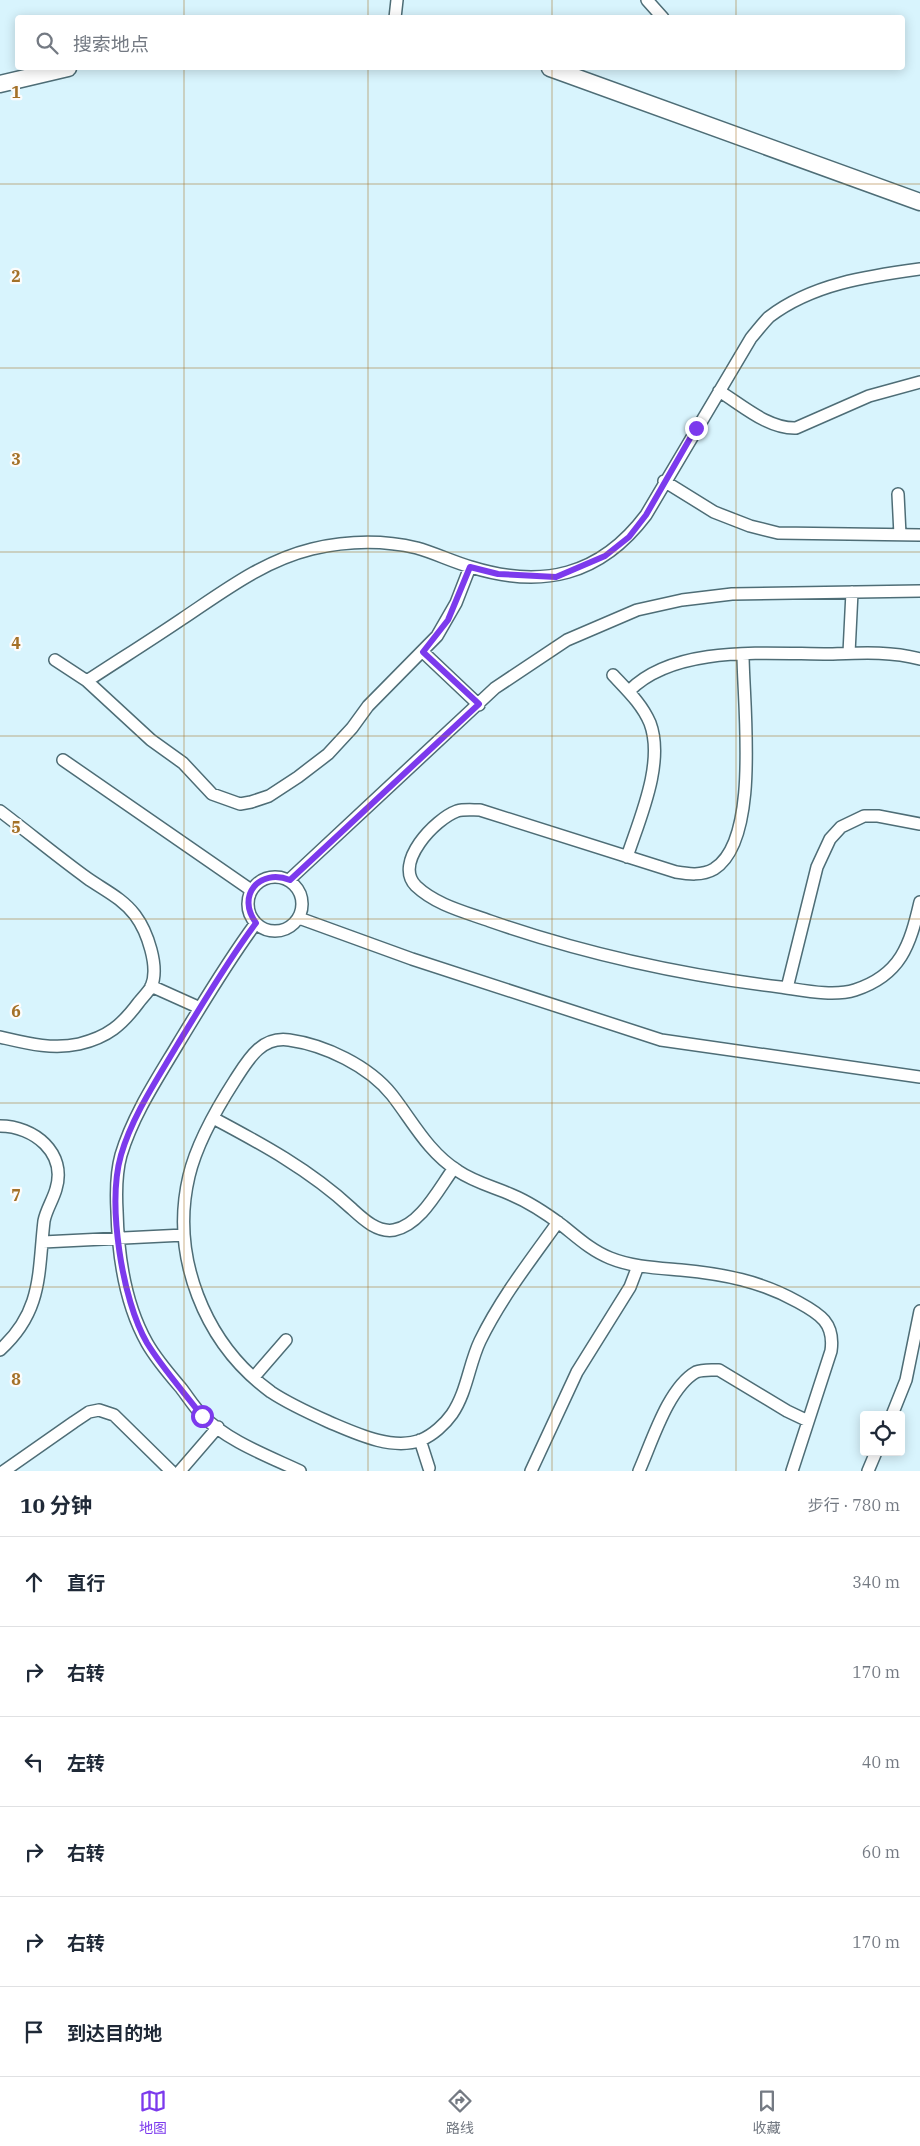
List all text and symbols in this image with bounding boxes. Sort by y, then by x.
search box [15,15,905,70]
icon: search [33,29,61,57]
text: 搜索地点 [73,32,149,56]
text: 1 [11,82,21,102]
text: 2 [11,266,21,286]
route end [685,417,708,440]
text: 3 [11,449,21,469]
text: 4 [11,633,21,653]
text: 5 [11,817,21,837]
text: 6 [11,1001,21,1021]
text: 7 [11,1185,21,1205]
text: 8 [11,1369,21,1389]
route start [191,1405,214,1428]
map controls [860,1411,905,1456]
button: locate [860,1411,905,1456]
text: 10 分钟 [20,1491,92,1519]
text: 步行 · 780 m [808,1495,900,1515]
icon: ahead [20,1568,48,1596]
text: 直行 [67,1571,105,1595]
text: 340 m [852,1572,900,1592]
icon: right [20,1658,48,1686]
text: 右转 [67,1661,105,1685]
text: 170 m [852,1662,900,1682]
icon: left [20,1748,48,1776]
text: 左转 [67,1751,105,1775]
text: 40 m [862,1752,900,1772]
icon: right [20,1838,48,1866]
text: 右转 [67,1841,105,1865]
text: 60 m [862,1842,900,1862]
icon: right [20,1928,48,1956]
text: 右转 [67,1931,105,1955]
text: 170 m [852,1932,900,1952]
icon: arrive [20,2018,48,2046]
text: 到达目的地 [67,2021,162,2045]
tab: 地图 [139,2087,167,2137]
tab: 路线 [446,2087,474,2137]
tab: 收藏 [753,2087,781,2137]

